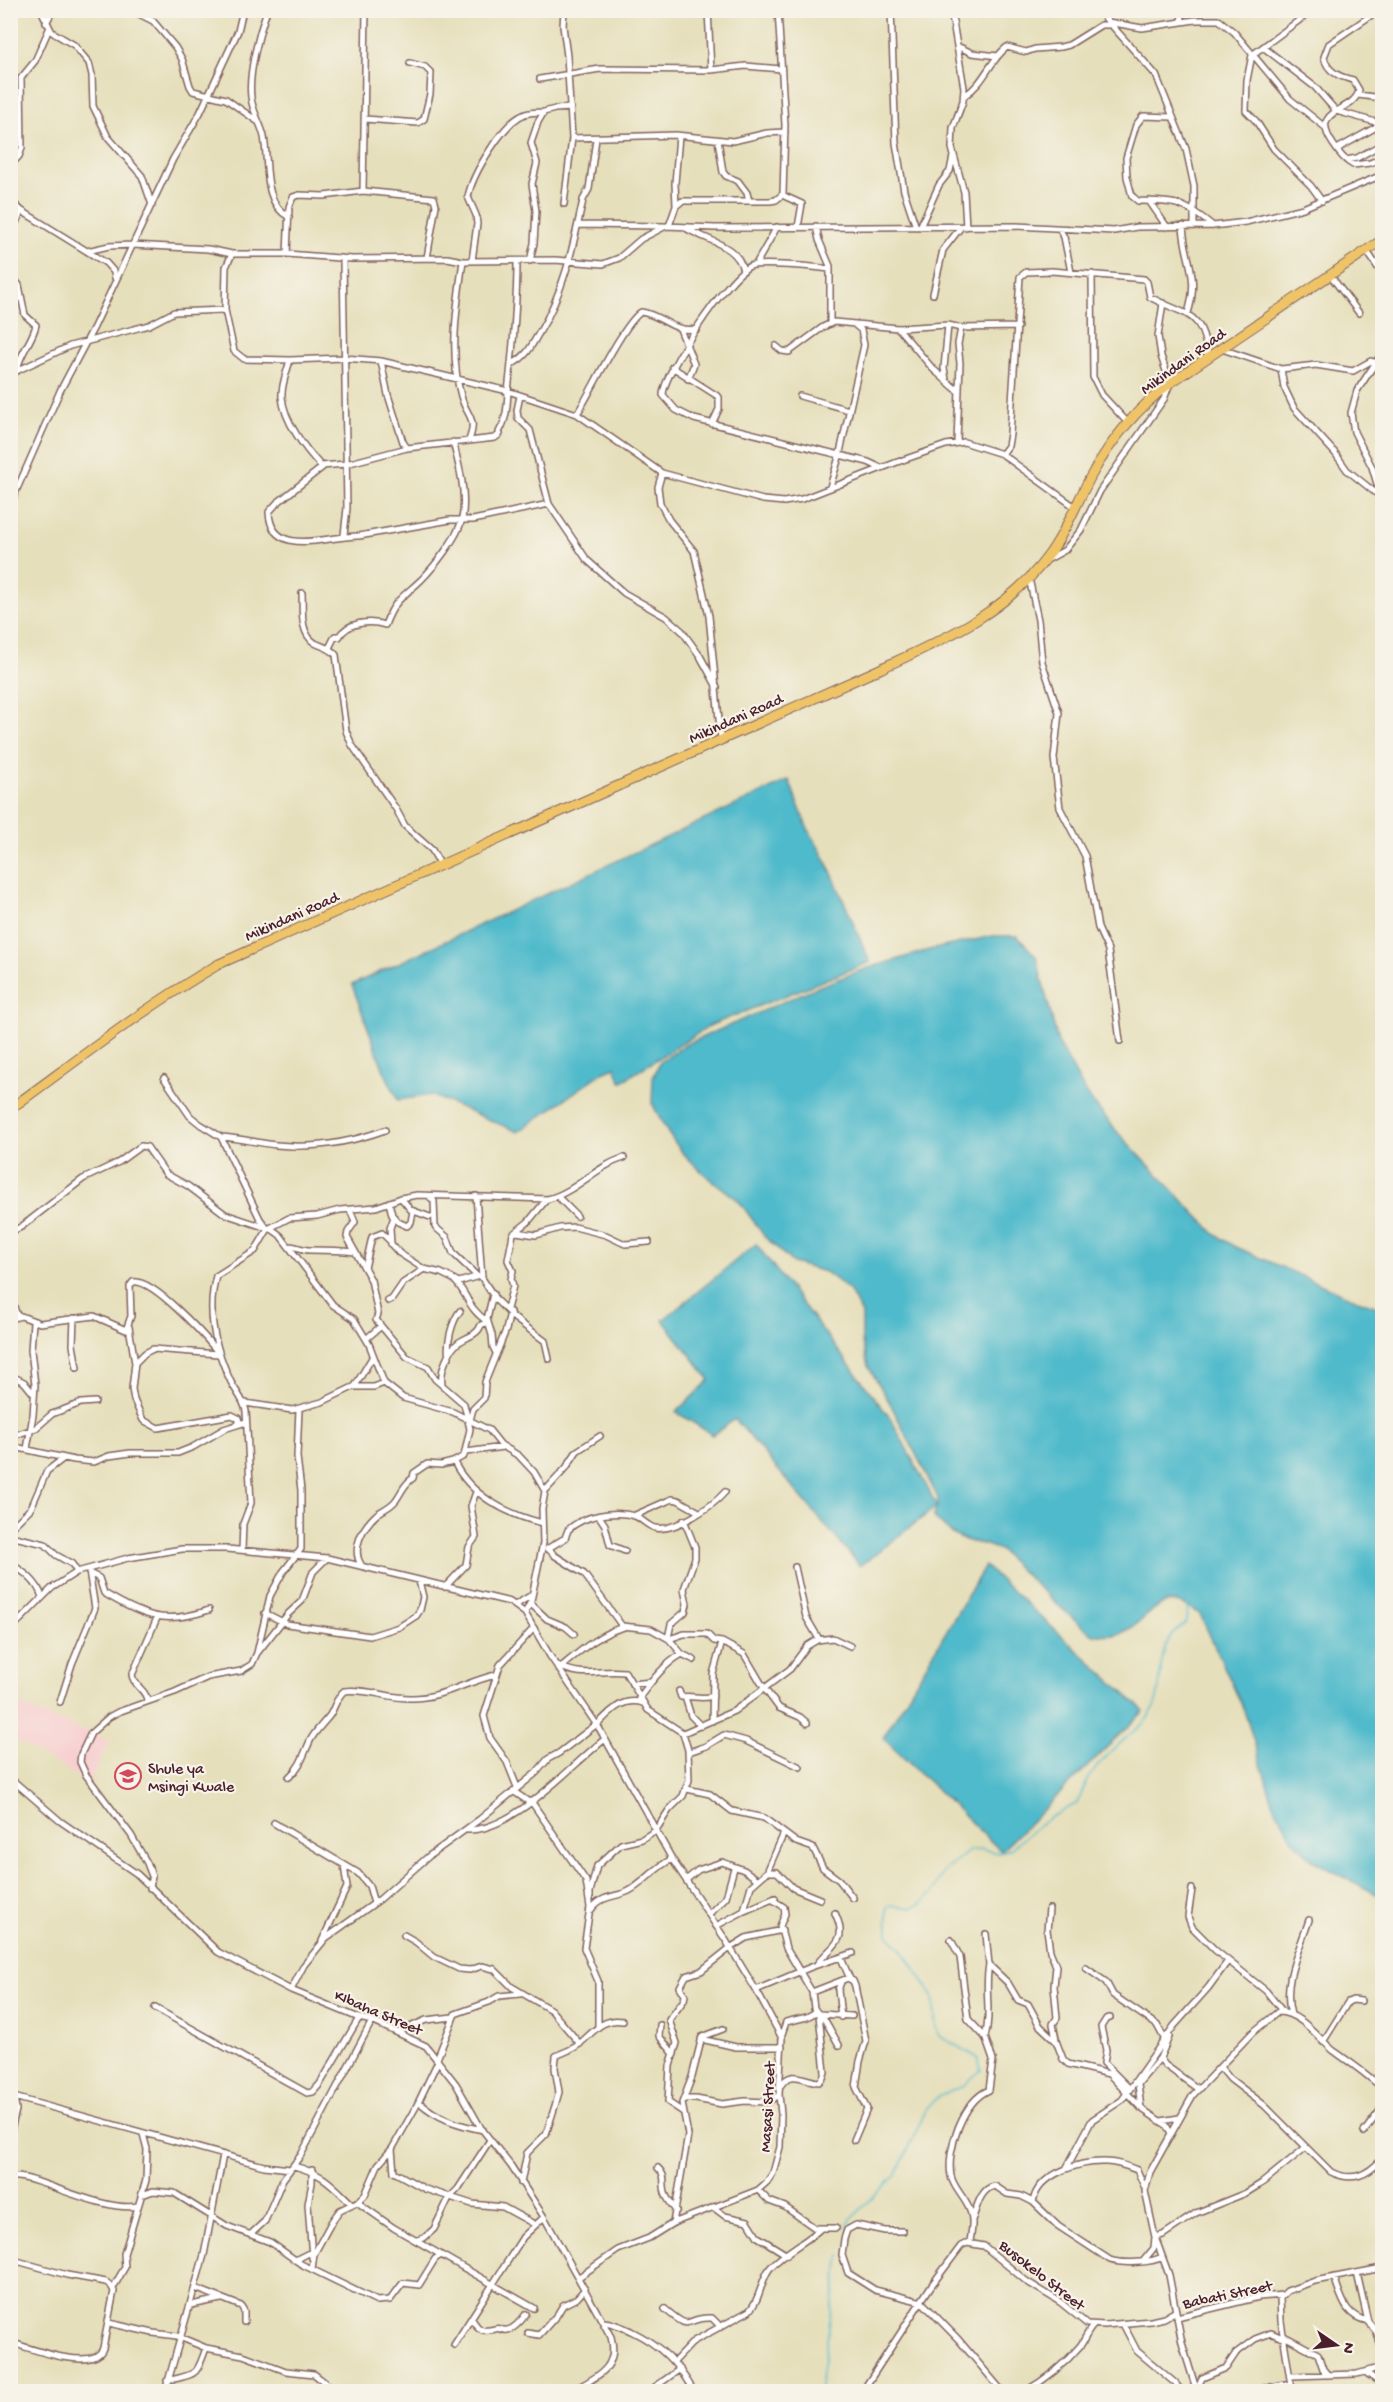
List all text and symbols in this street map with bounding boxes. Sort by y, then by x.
street label: Mikindani Road [1138,325,1232,400]
street label: Mikindani Road [686,690,788,749]
street label: Mikindani Road [242,888,344,947]
school or university icon: Shule ya Msingi Kwale [113,1761,143,1791]
place label: Shule ya Msingi Kwale [148,1761,235,1798]
street label: KIbaha Street [331,1987,426,2042]
street label: Masasi Street [758,2060,781,2153]
street label: Busokelo Street [993,2237,1089,2317]
street label: Babati Street [1180,2277,1276,2315]
north arrow [1306,2315,1366,2375]
text: N [1337,2340,1358,2356]

